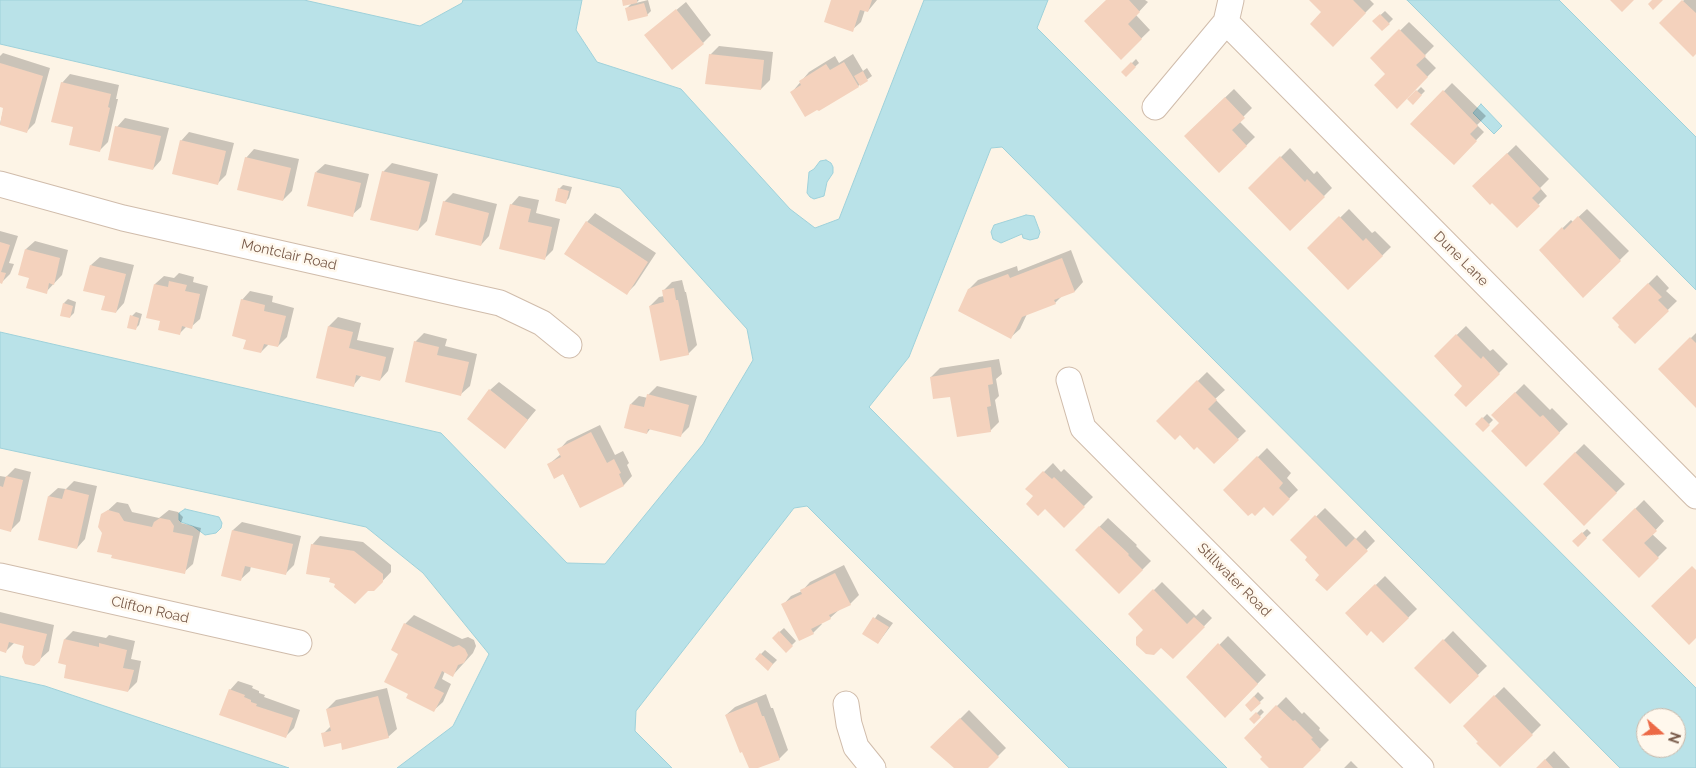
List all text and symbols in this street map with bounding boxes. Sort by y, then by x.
street label: Dune Lane [1430,228,1492,290]
street label: Montclair Road [240,236,338,274]
street label: Stillwater Road [1194,540,1274,620]
street label: Clifton Road [109,593,191,627]
north arrow [1636,708,1686,758]
text: N [1665,730,1684,745]

